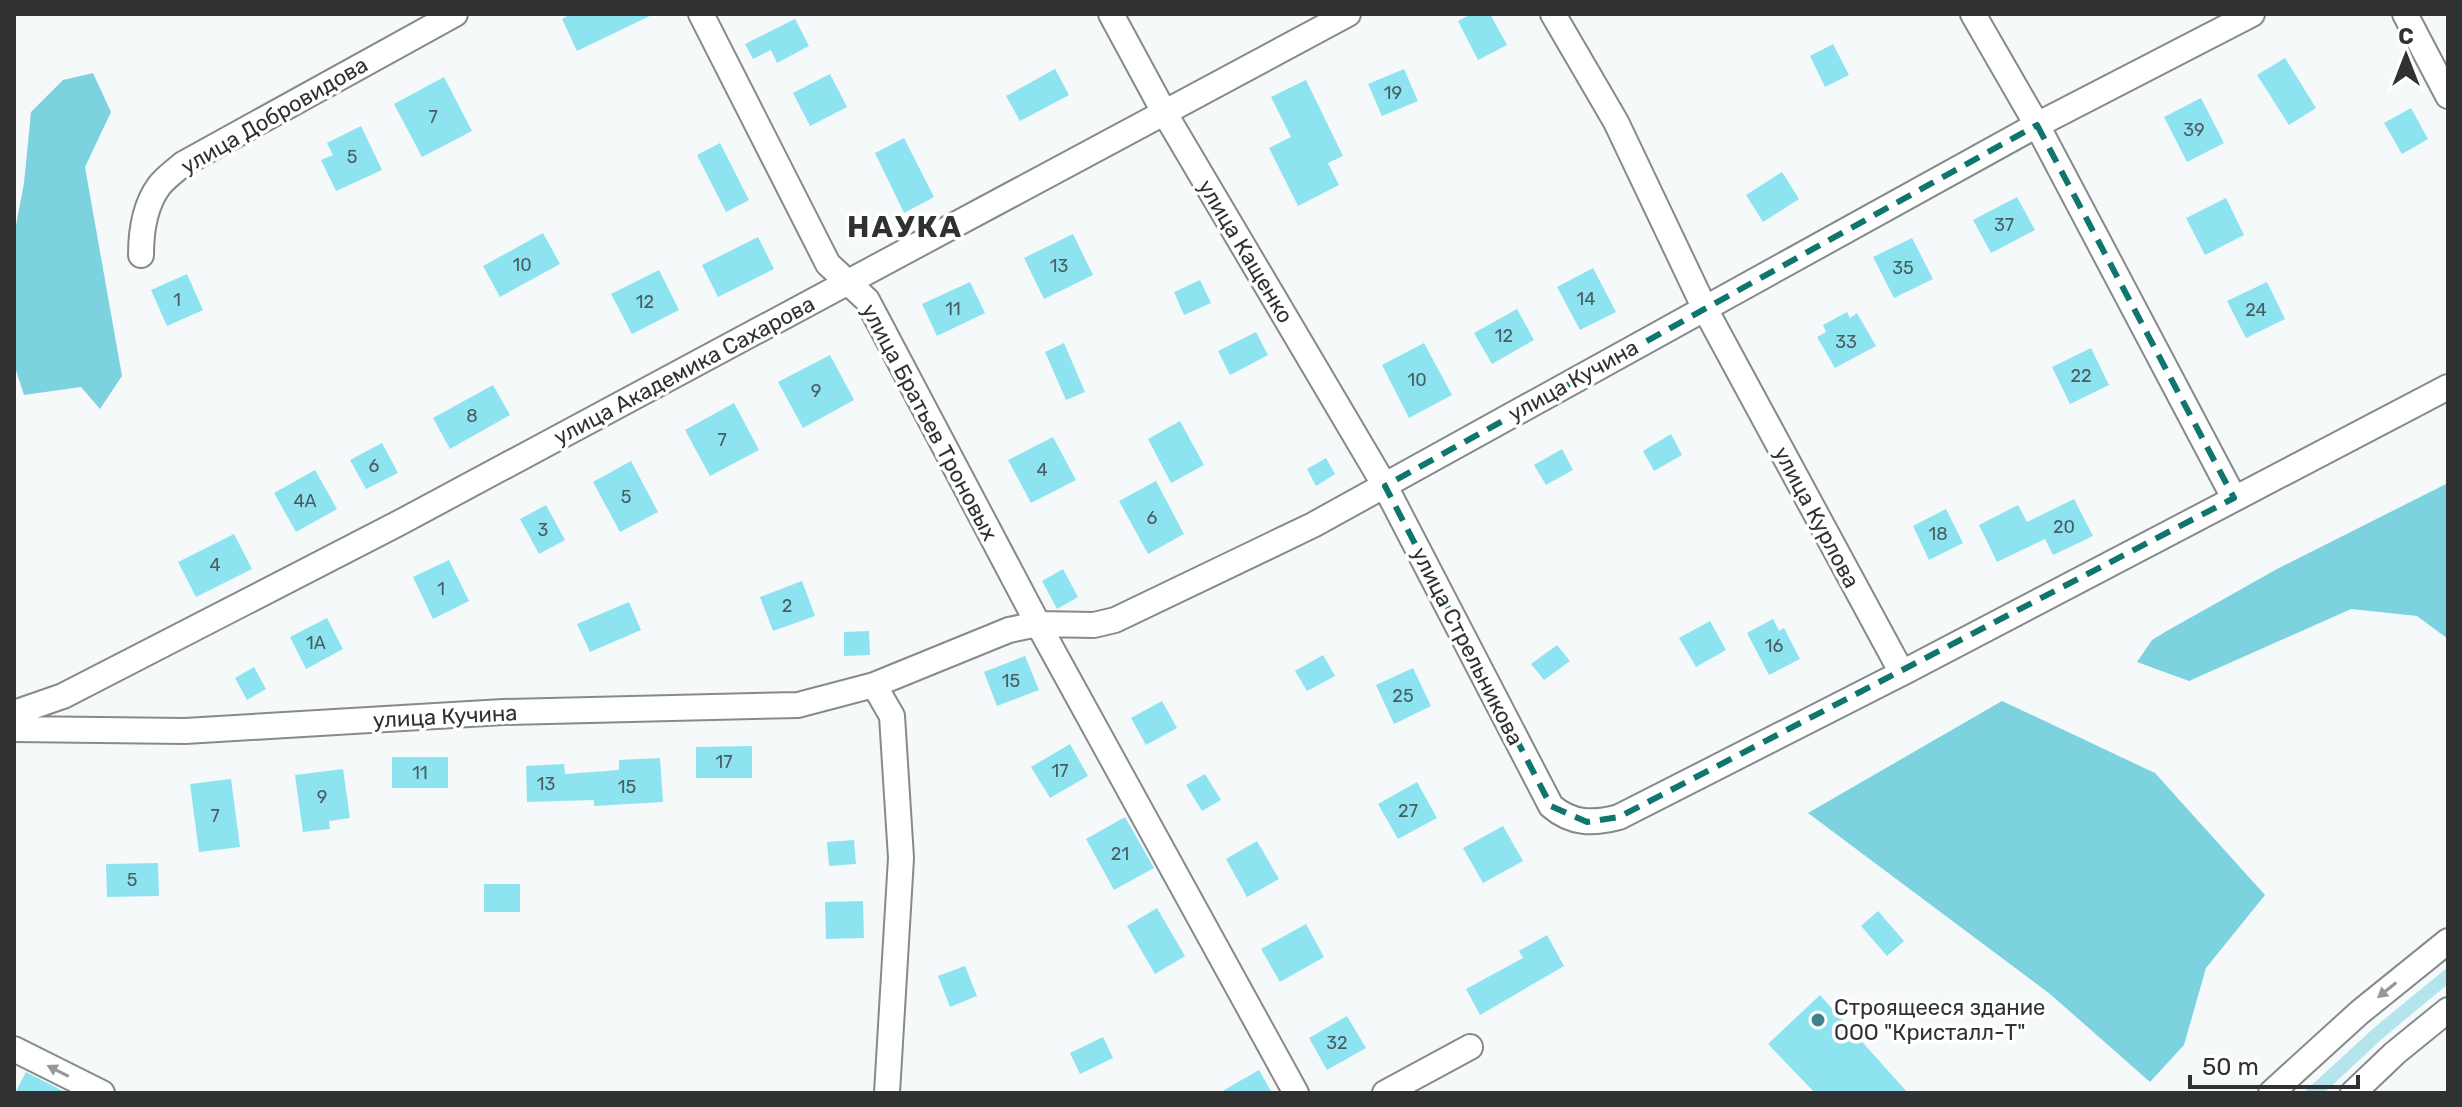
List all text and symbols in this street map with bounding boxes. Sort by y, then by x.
north arrow [2366,16,2446,96]
text: С [2398,23,2414,50]
street label: улица Добровидова [176,51,373,180]
house number: 19 [1384,82,1402,104]
house number: 7 [428,106,438,128]
house number: 39 [2183,119,2205,141]
house number: 5 [347,146,357,168]
street label: улица Кащенко [1192,175,1299,328]
district label: НАУКА [847,209,963,245]
house number: 37 [1994,214,2014,236]
house number: 10 [512,254,532,276]
house number: 13 [1050,255,1068,277]
house number: 35 [1892,257,1914,279]
house number: 14 [1577,288,1595,310]
house number: 1 [173,289,181,311]
street label: улица Академика Сахарова [549,290,819,451]
house number: 12 [636,291,654,313]
house number: 11 [945,298,961,320]
street label: улица Братьев Троновых [856,299,1004,546]
house number: 24 [2245,299,2267,321]
house number: 12 [1495,325,1513,347]
house number: 33 [1835,331,1857,353]
street label: улица Кучина [1503,334,1643,427]
house number: 22 [2070,365,2092,387]
house number: 10 [1407,369,1427,391]
house number: 9 [811,380,821,402]
house number: 8 [466,405,478,427]
house number: 7 [717,429,727,451]
street label: улица Курлова [1768,442,1865,593]
house number: 6 [369,455,380,477]
house number: 4 [1036,459,1048,481]
house number: 5 [621,486,631,508]
house number: 4А [293,490,317,512]
house number: 6 [1147,507,1158,529]
house number: 20 [2053,516,2075,538]
house number: 3 [538,519,548,541]
house number: 18 [1928,523,1948,545]
street label: улица Стрельникова [1406,543,1529,750]
house number: 4 [209,554,221,576]
house number: 1 [437,578,445,600]
house number: 2 [782,595,792,617]
house number: 1А [306,632,326,654]
house number: 16 [1765,635,1783,657]
house number: 15 [1002,670,1020,692]
house number: 25 [1392,685,1414,707]
street label: улица Кучина [372,699,518,734]
house number: 17 [716,751,732,773]
house number: 17 [1052,760,1068,782]
house number: 11 [412,762,428,784]
house number: 13 [537,773,555,795]
house number: 15 [618,776,636,798]
house number: 9 [317,786,327,808]
house number: 27 [1398,800,1418,822]
house number: 7 [210,805,220,827]
house number: 21 [1111,843,1129,865]
house number: 5 [127,869,137,891]
one-way arrow [2377,981,2397,998]
place label: Строящееся здание ООО "Кристалл-Т" [1834,994,2045,1046]
marker: Строящееся здание ООО "Кристалл-Т" [1809,1011,1827,1029]
house number: 32 [1326,1032,1348,1054]
scale bar [2190,1039,2358,1089]
text: 50 m [2202,1053,2259,1081]
one-way arrow [46,1064,69,1078]

